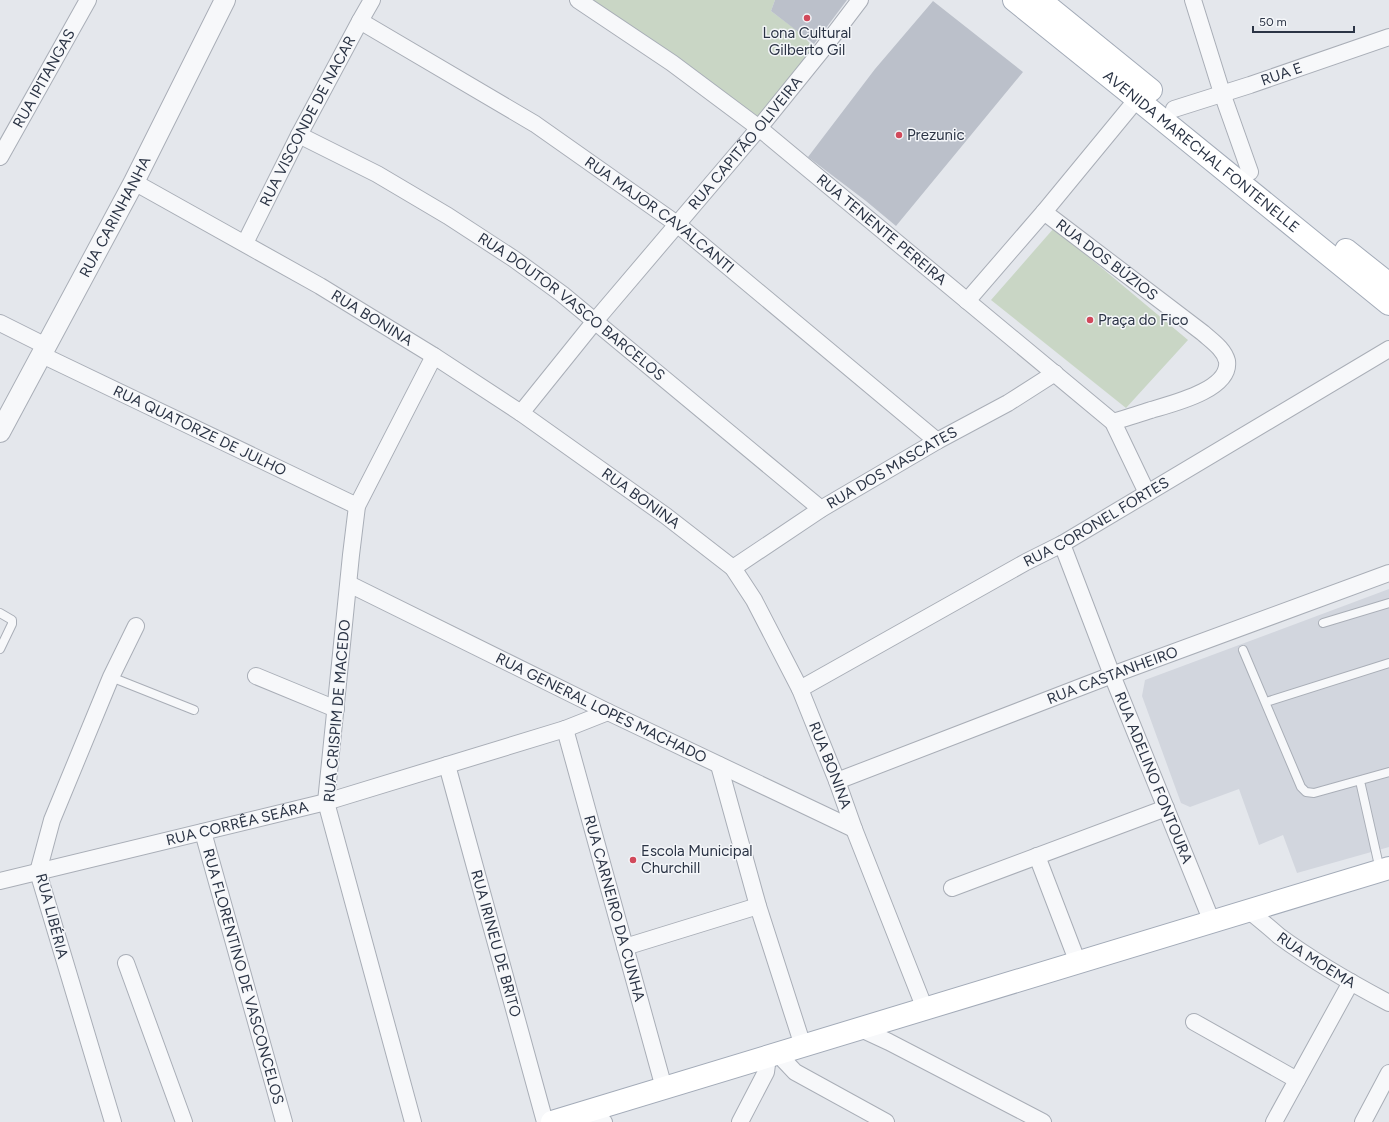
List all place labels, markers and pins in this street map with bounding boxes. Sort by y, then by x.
marker: Lona Cultural Gilberto Gil [802,13,812,23]
place label: Lona Cultural Gilberto Gil [763,24,851,59]
place label: Prezunic [907,126,965,144]
marker: Prezunic [894,130,904,140]
place label: Praça do Fico [1098,311,1189,329]
marker: Praça do Fico [1085,315,1095,325]
place label: Escola Municipal Churchill [641,842,753,877]
marker: Escola Municipal Churchill [628,855,638,865]

